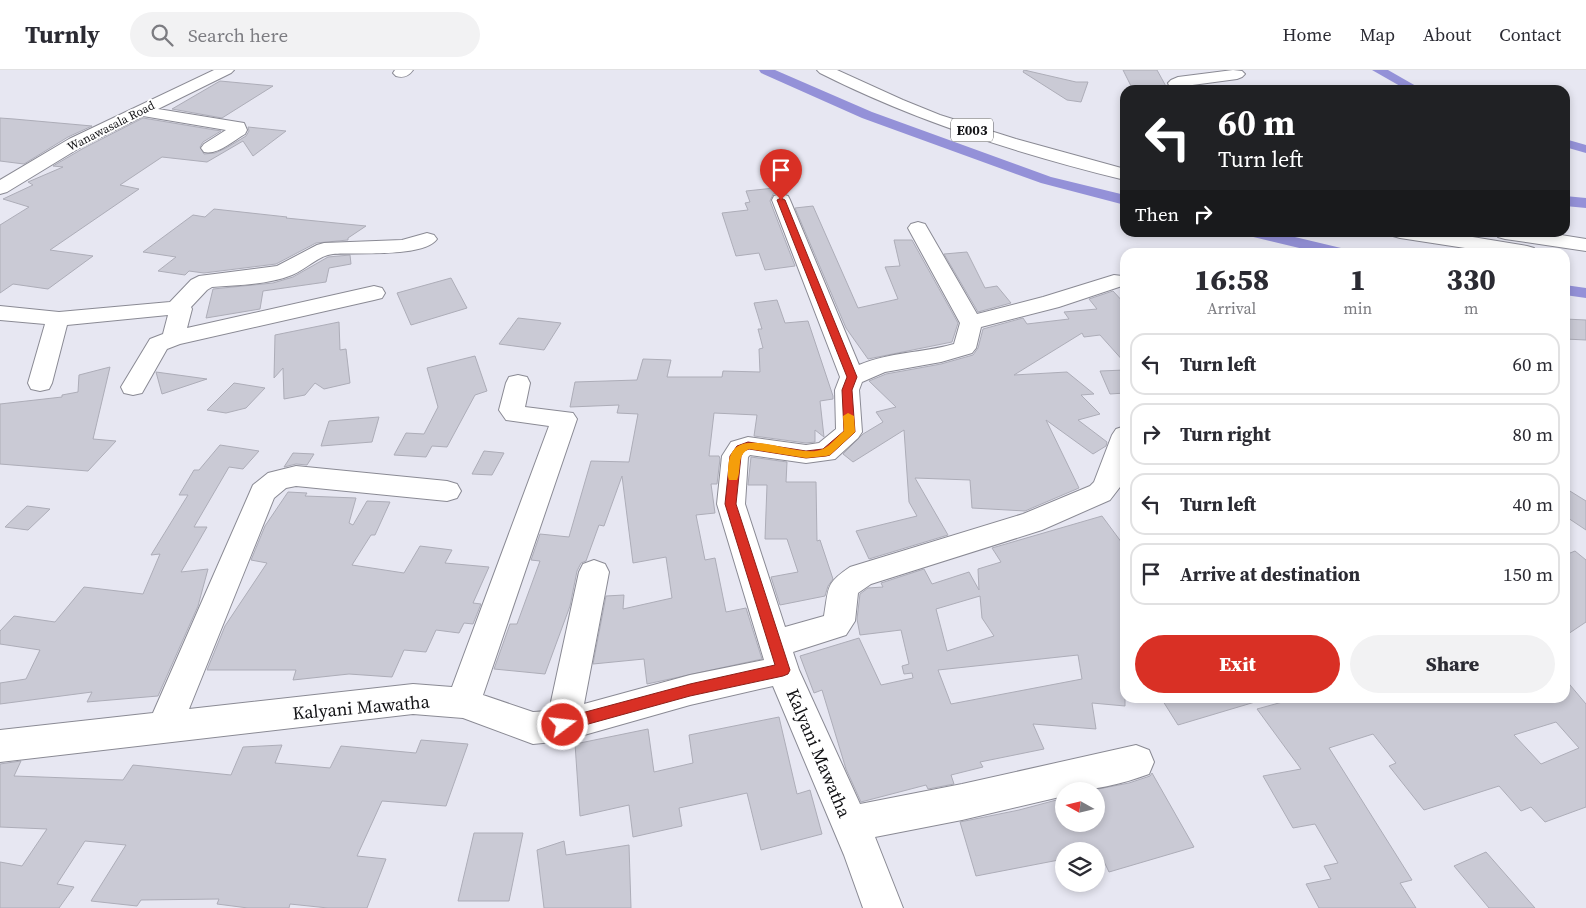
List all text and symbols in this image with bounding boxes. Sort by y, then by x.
search box [130,12,480,57]
text: Turnly [25,18,100,51]
icon: search [148,21,176,49]
text: Search here [188,22,288,48]
text: Home [1283,22,1332,47]
text: Map [1360,22,1395,47]
text: About [1423,22,1471,47]
text: Contact [1499,22,1561,47]
street label: Wanawasala Road [65,97,157,155]
text: 60 m [1218,99,1295,147]
icon: left [1135,105,1200,170]
road number: E003 [951,118,993,142]
text: Turn left [1218,144,1303,174]
pin [760,149,802,200]
icon: arrive [767,156,795,184]
icon: right [1189,200,1217,228]
text: Then [1135,201,1179,227]
text: 16:58 [1194,259,1269,300]
text: 1 [1349,259,1366,300]
text: 330 [1446,259,1496,300]
text: Arrival [1207,297,1256,319]
text: min [1343,297,1372,319]
text: m [1464,297,1478,319]
icon: left [1137,350,1165,378]
text: Turn left [1180,351,1256,377]
text: 60 m [1512,351,1553,377]
icon: right [1137,420,1165,448]
text: Turn right [1180,421,1271,447]
text: 80 m [1512,421,1553,447]
icon: left [1137,490,1165,518]
text: Turn left [1180,491,1256,517]
text: 40 m [1512,491,1553,517]
icon: arrive [1137,560,1165,588]
text: Arrive at destination [1180,561,1360,587]
text: 150 m [1503,561,1553,587]
button: Exit [1135,635,1340,693]
button: Share [1350,635,1555,693]
street label: Kalyani Mawatha [781,685,858,822]
street label: Kalyani Mawatha [291,688,432,725]
position arrow [536,698,588,750]
north arrow [1055,782,1105,832]
map controls [1055,782,1105,892]
button: layers [1055,842,1105,892]

